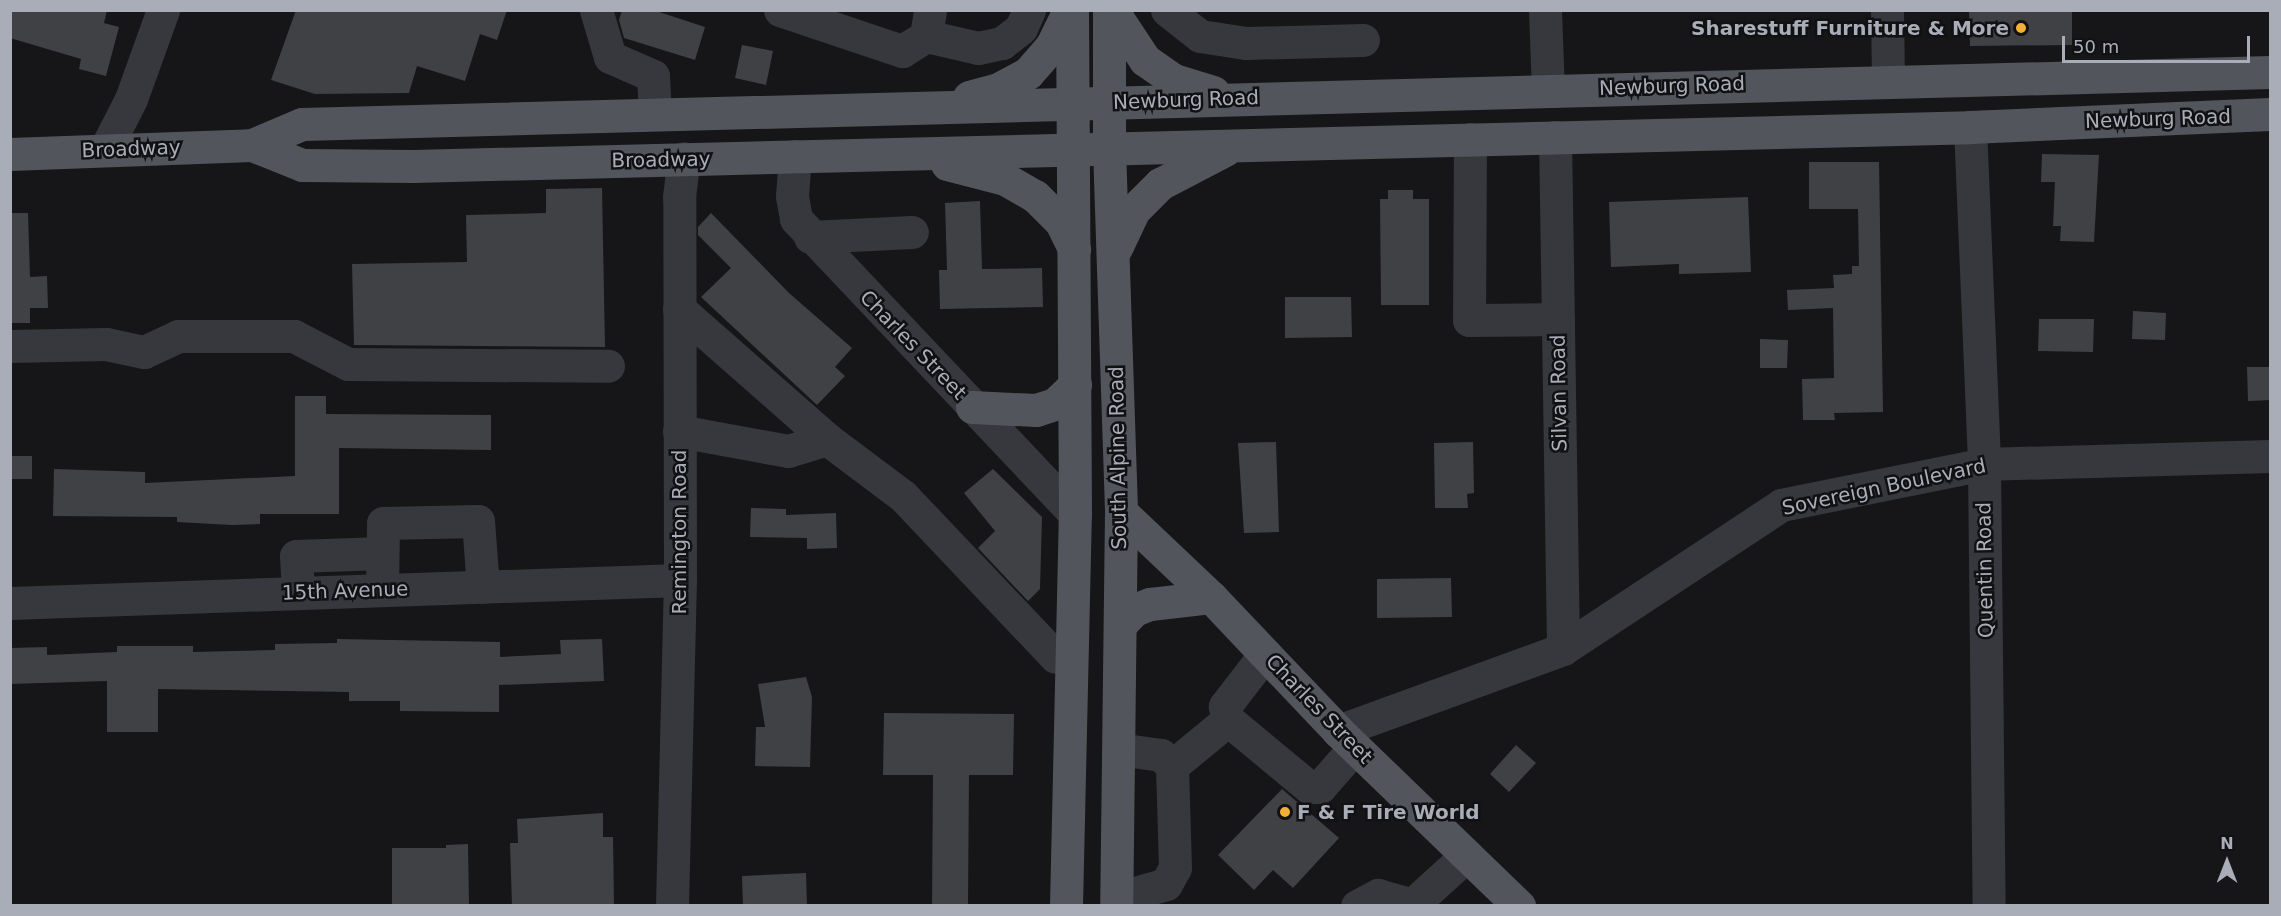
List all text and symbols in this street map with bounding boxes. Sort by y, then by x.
place label: Sharestuff Furniture & More [1691,16,2009,40]
marker: Sharestuff Furniture & More [2014,21,2028,35]
scale bar [2065,24,2252,62]
text: 50 m [2073,36,2119,57]
street label: Newburg Road [1599,71,1745,101]
street label: Newburg Road [1113,85,1259,115]
street label: Newburg Road [2085,104,2231,134]
street label: Broadway [81,135,181,163]
street label: Broadway [611,147,711,173]
street label: Charles Street [855,285,971,405]
street label: Silvan Road [1546,334,1572,452]
street label: South Alpine Road [1104,366,1132,550]
street label: Remington Road [667,449,691,615]
street label: Sovereign Boulevard [1780,454,1988,520]
street label: Quentin Road [1972,502,1998,638]
street label: 15th Avenue [281,577,409,605]
street label: Charles Street [1261,649,1377,769]
place label: F & F Tire World [1297,800,1480,824]
marker: F & F Tire World [1278,805,1292,819]
north arrow [2197,832,2257,892]
text: N [2220,834,2234,853]

